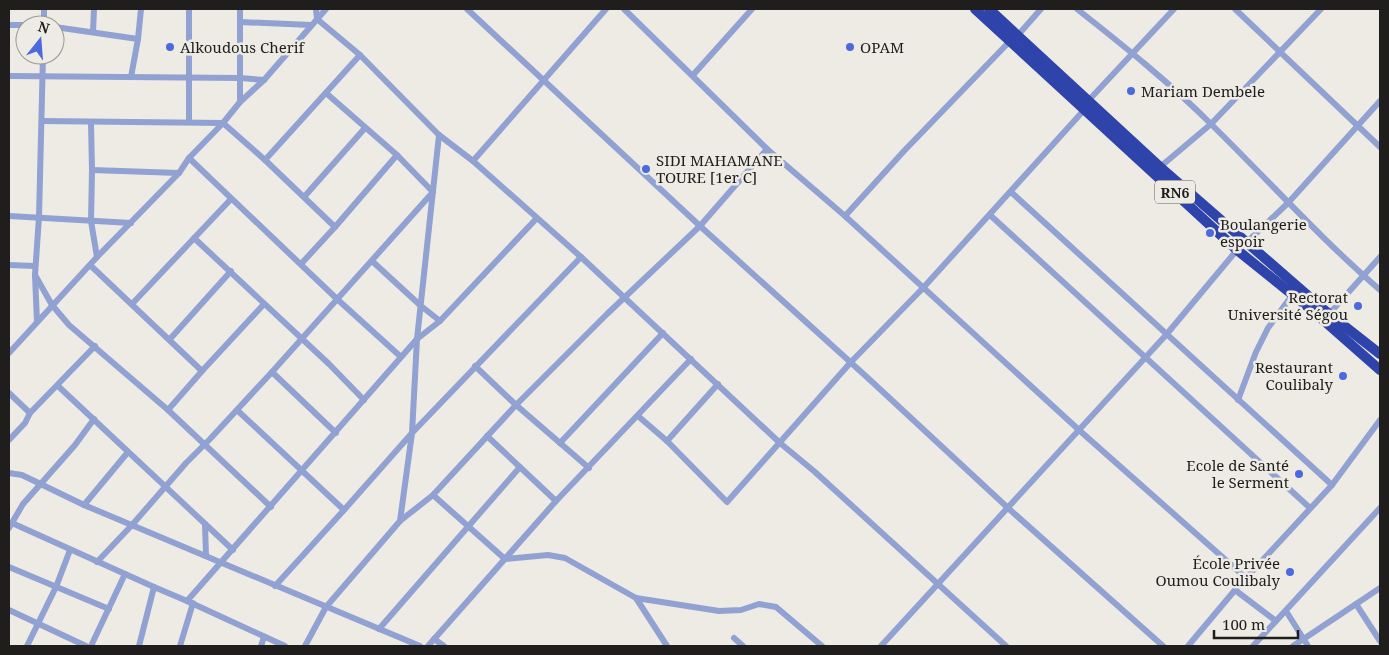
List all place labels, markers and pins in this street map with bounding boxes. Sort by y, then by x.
place label: Alkoudous Cherif [180,37,306,57]
place label: OPAM [860,37,904,57]
marker: Alkoudous Cherif [164,41,176,53]
marker: OPAM [844,41,856,53]
place label: Mariam Dembele [1141,81,1265,101]
marker: Mariam Dembele [1125,85,1137,97]
place label: SIDI MAHAMANE TOURE [1er C] [656,150,783,187]
marker: SIDI MAHAMANE TOURE [1er C] [640,163,652,175]
place label: Boulangerie espoir [1220,214,1307,251]
marker: Boulangerie espoir [1204,227,1216,239]
place label: Rectorat Université Ségou [1228,287,1348,324]
marker: Rectorat Université Ségou [1352,300,1364,312]
place label: Restaurant Coulibaly [1255,357,1334,394]
marker: Restaurant Coulibaly [1337,370,1349,382]
place label: Ecole de Santé le Serment [1186,455,1289,492]
marker: Ecole de Santé le Serment [1293,468,1305,480]
place label: École Privée Oumou Coulibaly [1155,553,1281,590]
marker: École Privée Oumou Coulibaly [1284,566,1296,578]

